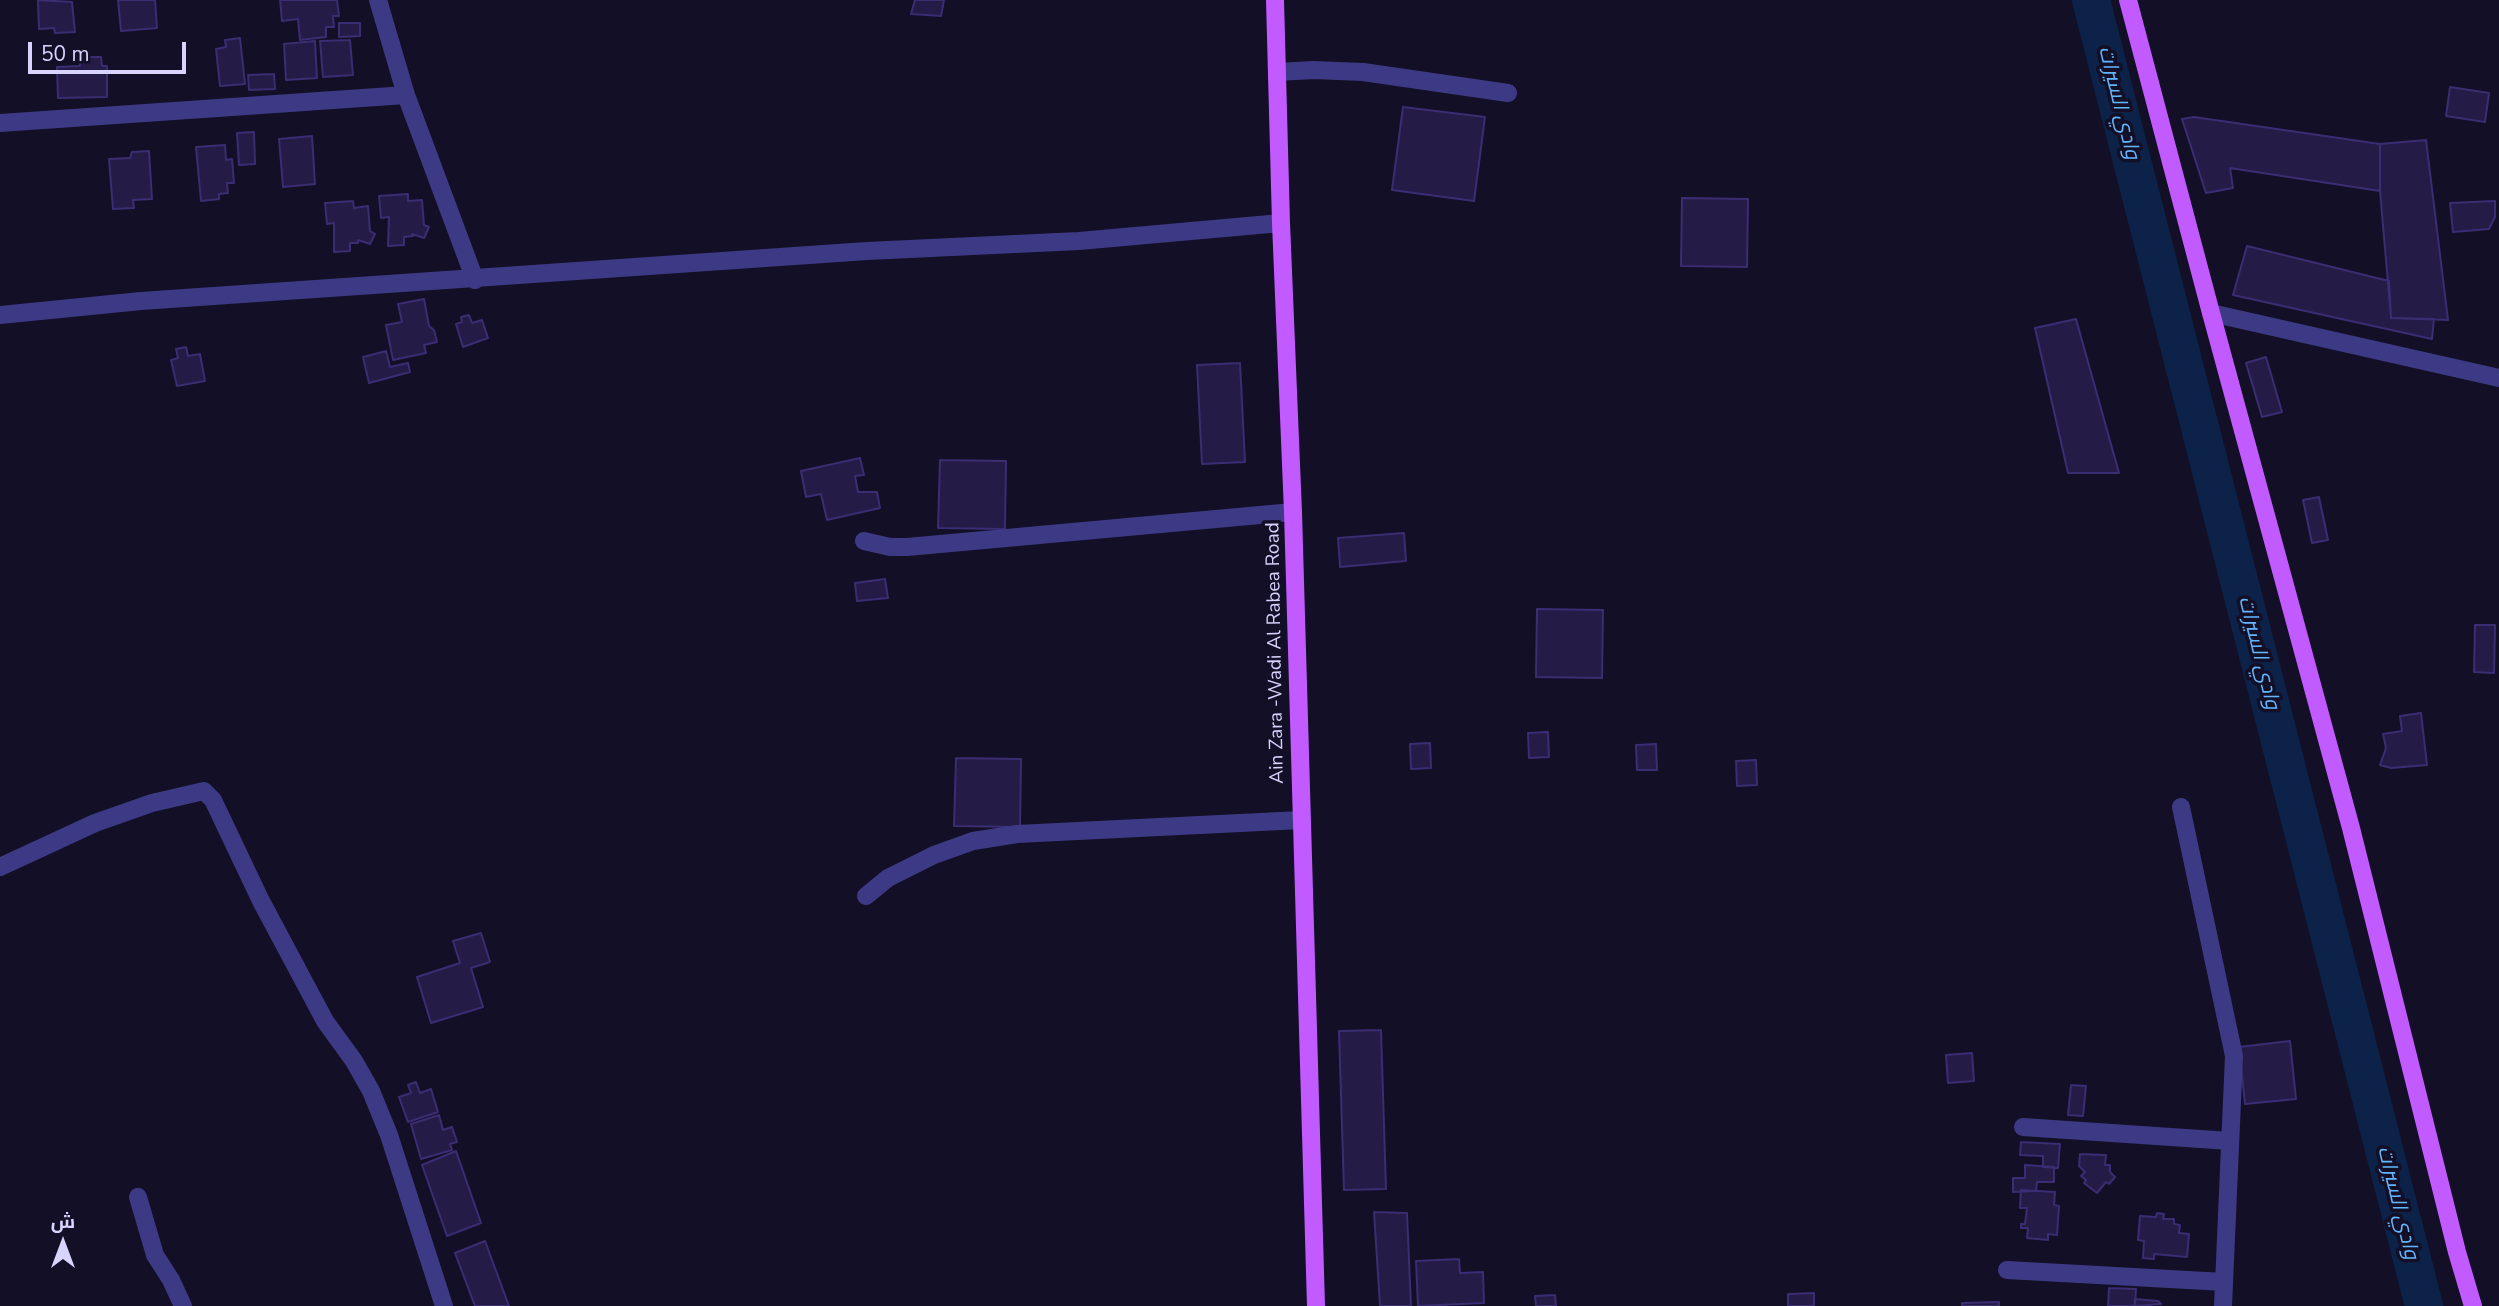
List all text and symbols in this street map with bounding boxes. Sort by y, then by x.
scale bar [32,28,189,72]
text: 50 m [41,40,90,68]
water label: وادي السيرات [2092,44,2144,162]
street label: Ain Zara -Wadi Al Rabea Road [1262,522,1290,784]
water label: وادي السيرات [2232,594,2284,712]
water label: وادي السيرات [2371,1144,2423,1262]
north arrow [28,1208,98,1278]
text: ش [51,1209,75,1235]

